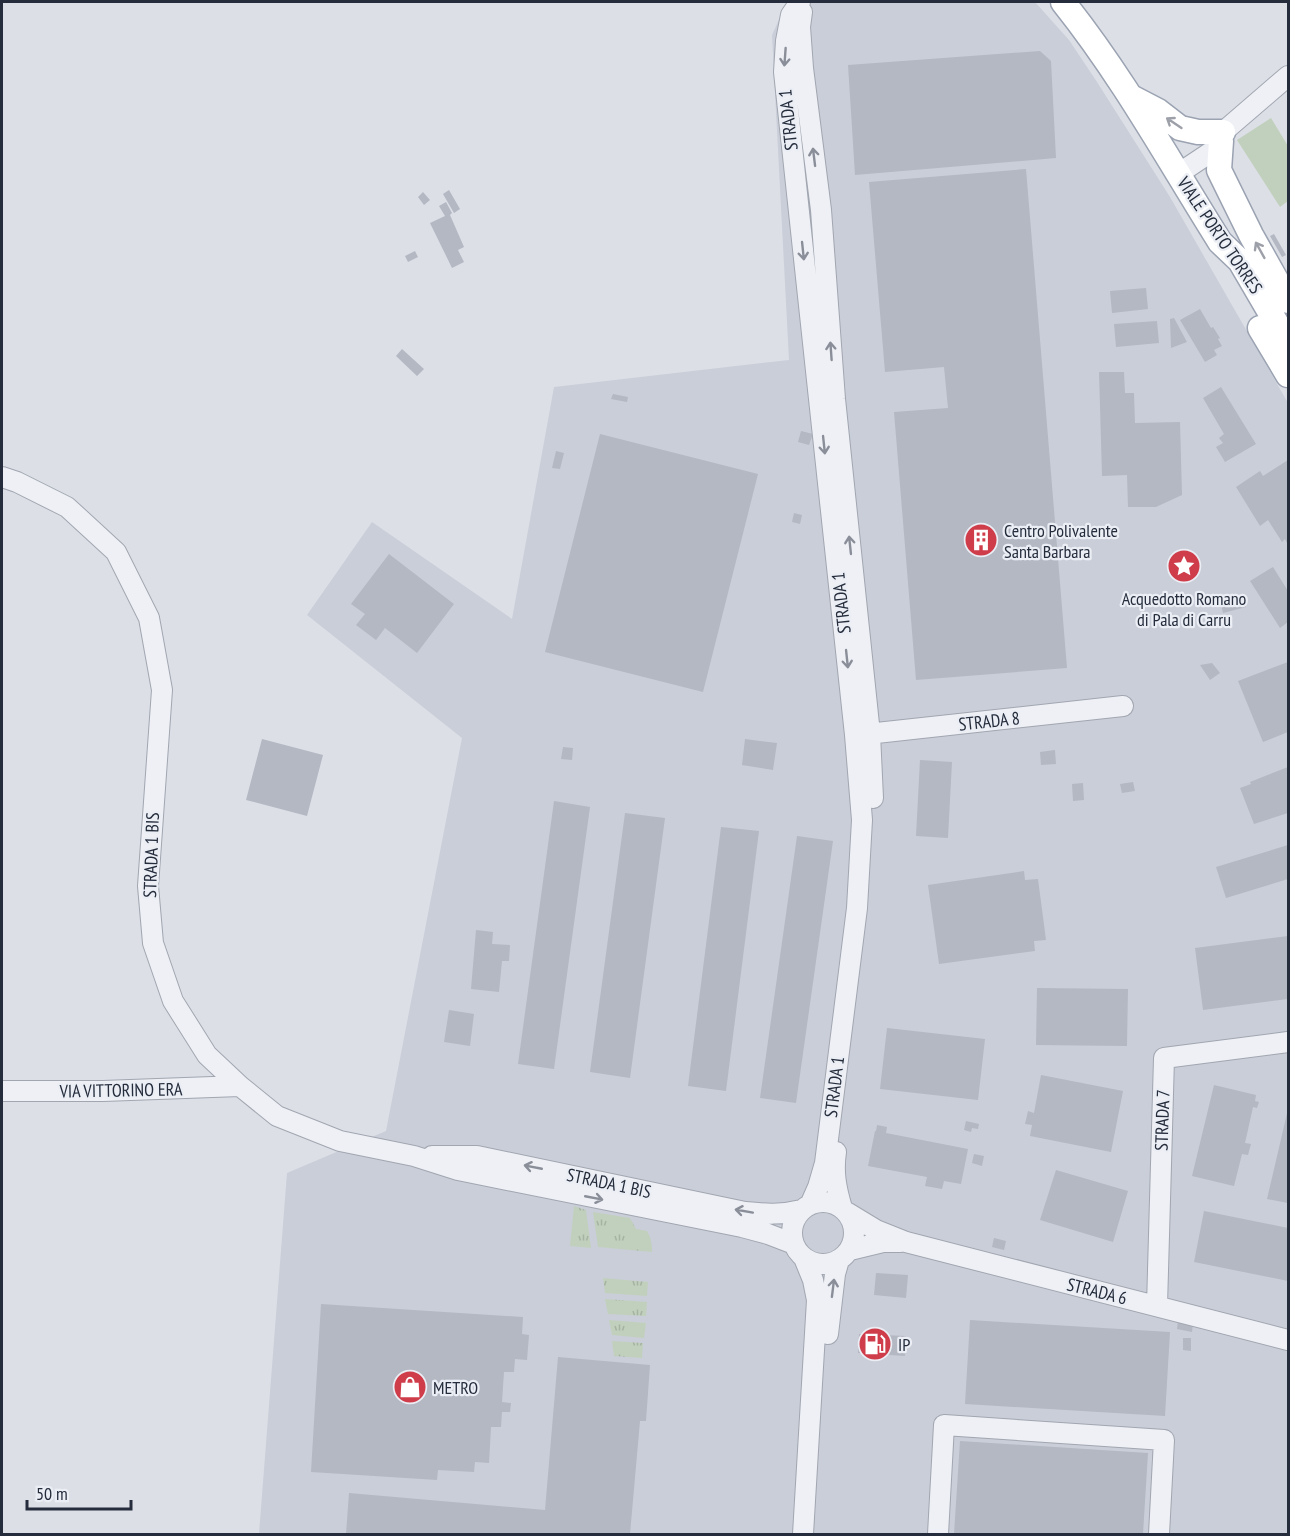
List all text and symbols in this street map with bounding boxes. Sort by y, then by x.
one-way arrow [779,46,790,66]
street label: STRADA 1 [773,88,803,152]
one-way arrow [1166,116,1183,129]
one-way arrow [809,147,820,167]
street label: VIALE PORTO TORRES [1172,171,1268,298]
one-way arrow [797,240,808,260]
one-way arrow [1254,242,1266,259]
one-way arrow [825,341,836,361]
one-way arrow [819,434,830,454]
place label: Centro Polivalente Santa Barbara [1004,519,1118,563]
building icon: Centro Polivalente Santa Barbara [963,522,999,558]
one-way arrow [844,536,855,555]
place icon: Acquedotto Romano di Pala di Carru [1166,548,1202,584]
street label: STRADA 1 [826,571,856,635]
place label: Acquedotto Romano di Pala di Carru [1122,587,1247,631]
one-way arrow [842,649,853,669]
street label: STRADA 8 [957,706,1021,736]
street label: STRADA 1 BIS [138,812,164,898]
street label: STRADA 1 [819,1055,849,1119]
street label: VIA VITTORINO ERA [58,1077,183,1103]
street label: STRADA 7 [1149,1089,1175,1151]
one-way arrow [524,1161,543,1172]
street label: STRADA 1 BIS [565,1163,654,1203]
one-way arrow [583,1193,603,1204]
one-way arrow [735,1205,755,1216]
street label: STRADA 6 [1064,1272,1130,1310]
one-way arrow [828,1278,839,1298]
fuel station icon: IP [857,1326,893,1362]
place label: IP [898,1333,910,1356]
shop icon: METRO [392,1369,428,1405]
place label: METRO [433,1376,478,1399]
scale bar [27,1473,130,1511]
text: 50 m [36,1482,68,1505]

